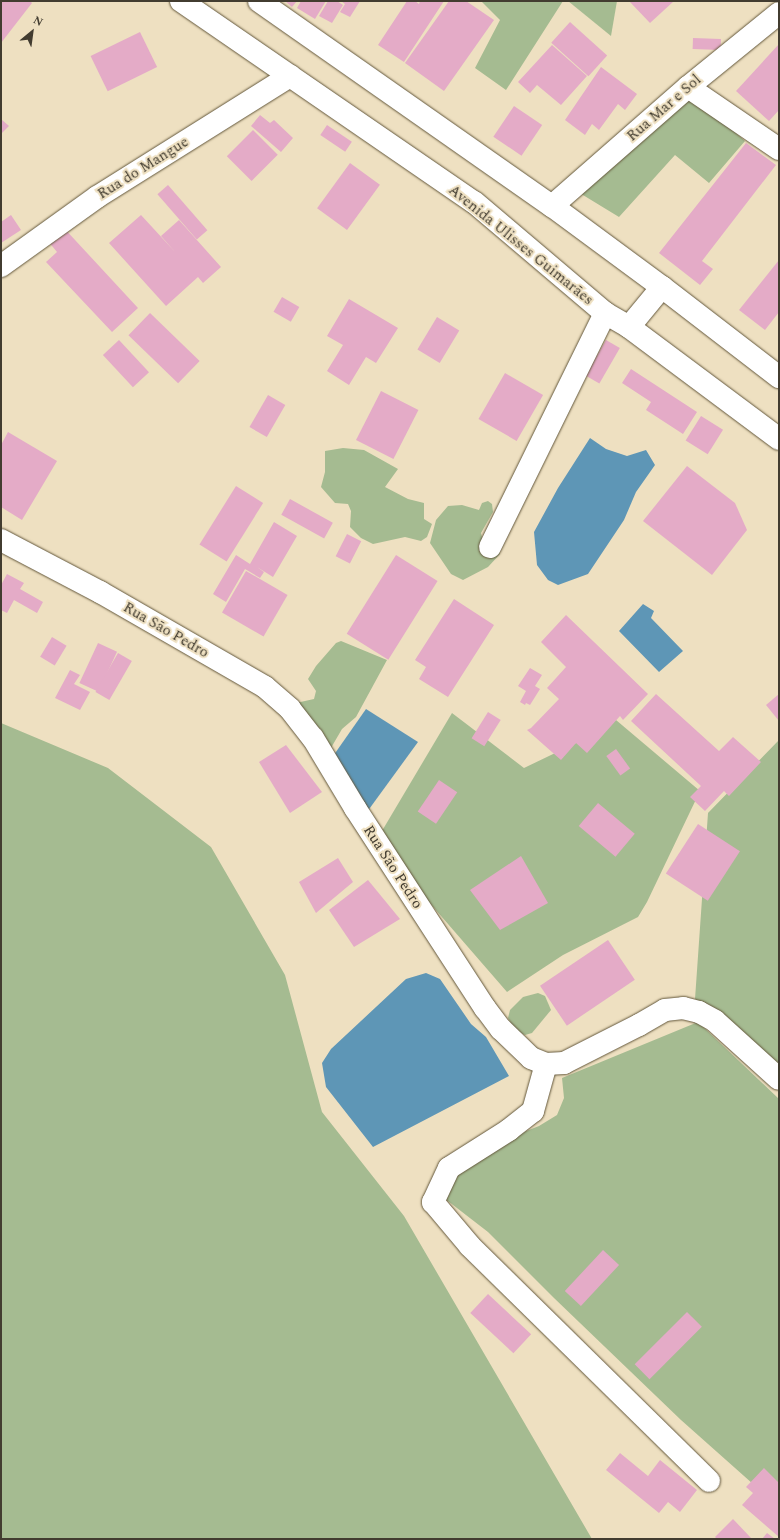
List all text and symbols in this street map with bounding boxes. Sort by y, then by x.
text: N [30,11,46,31]
north arrow [12,12,52,52]
street label: Rua Mar e Sol [623,71,705,145]
street label: Rua do Mangue [94,133,192,203]
street label: Avenida Ulisses Guimarães [445,181,597,309]
street label: Rua São Pedro [120,598,212,662]
street label: Rua São Pedro [359,822,427,912]

